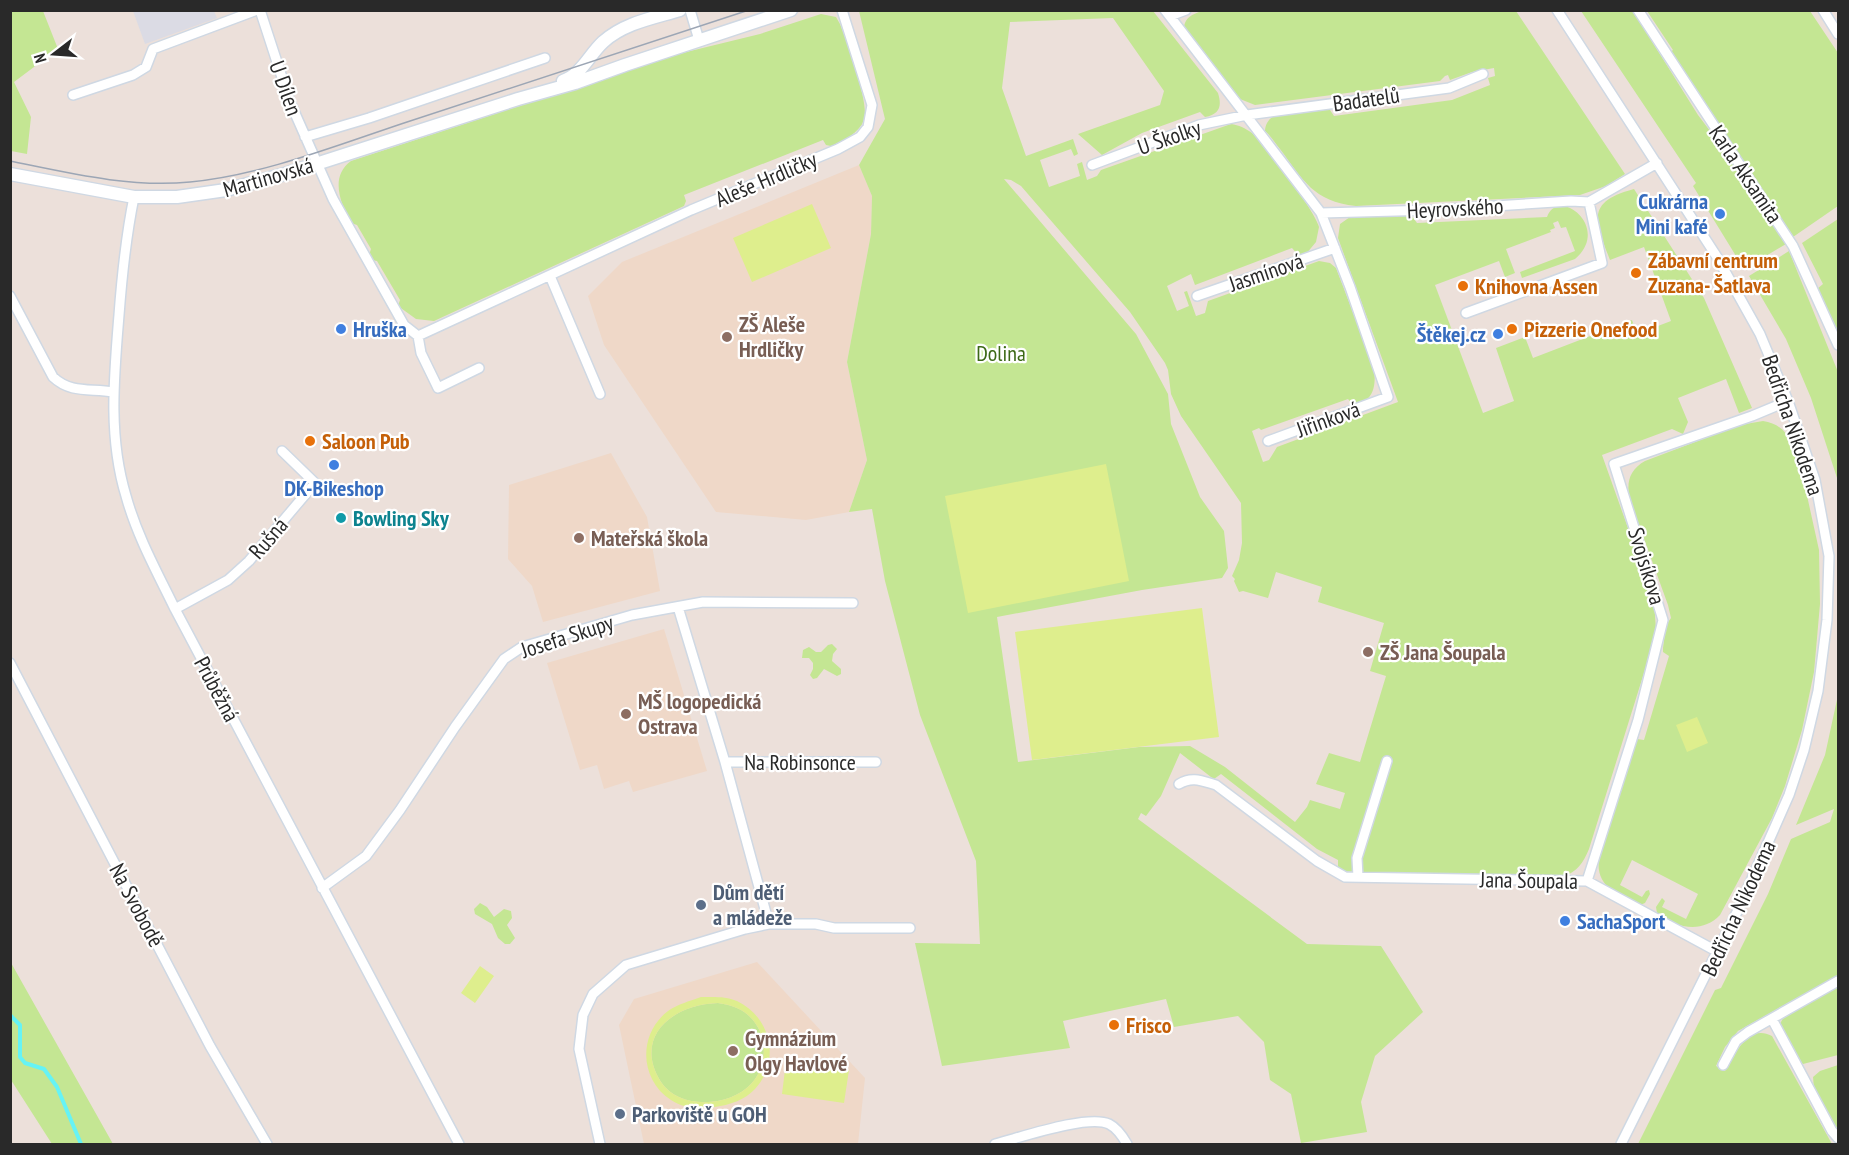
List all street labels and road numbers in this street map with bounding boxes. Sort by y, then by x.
street label: U Dílen [263,57,309,119]
street label: Badatelů [1331,80,1401,118]
street label: U Školky [1134,113,1205,161]
street label: Karla Aksamita [1703,120,1789,228]
street label: Aleše Hrdličky [711,145,822,213]
street label: Martinovská [220,151,316,203]
street label: Heyrovského [1406,191,1504,225]
street label: Jasmínová [1224,246,1307,298]
street label: Bedřicha Nikodema [1756,351,1830,499]
street label: Jiřinková [1292,395,1364,444]
street label: Rušná [242,511,294,565]
street label: Svojsíkova [1622,524,1672,608]
street label: Josefa Skupy [516,608,617,664]
street label: Průběžná [188,652,246,726]
street label: Na Robinsonce [744,748,856,776]
street label: Bedřicha Nikodema [1694,836,1782,980]
street label: Na Svobodě [103,859,171,951]
street label: Jana Šoupala [1479,865,1578,895]

